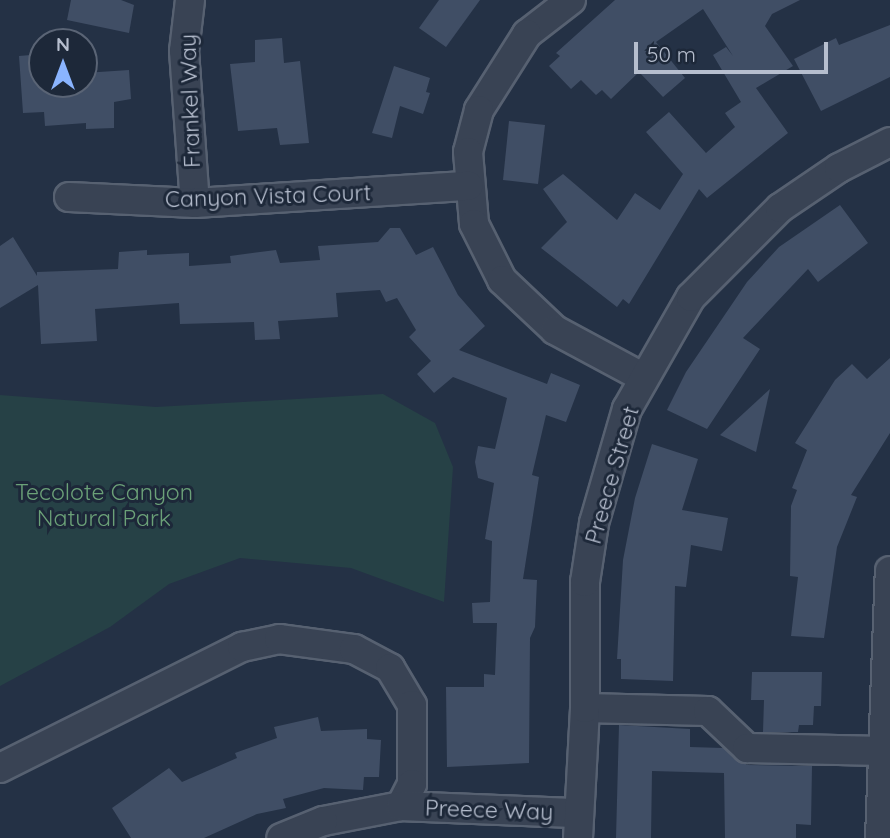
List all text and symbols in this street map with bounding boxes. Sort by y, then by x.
north arrow [28,28,98,98]
scale bar [638,28,832,72]
text: N [56,32,70,56]
street label: Frankel Way [174,34,206,168]
text: 50 m [647,41,696,67]
street label: Canyon Vista Court [164,179,372,213]
street label: Preece Street [579,403,645,547]
park label: Tecolote Canyon Natural Park [15,478,193,532]
street label: Preece Way [424,794,554,826]

